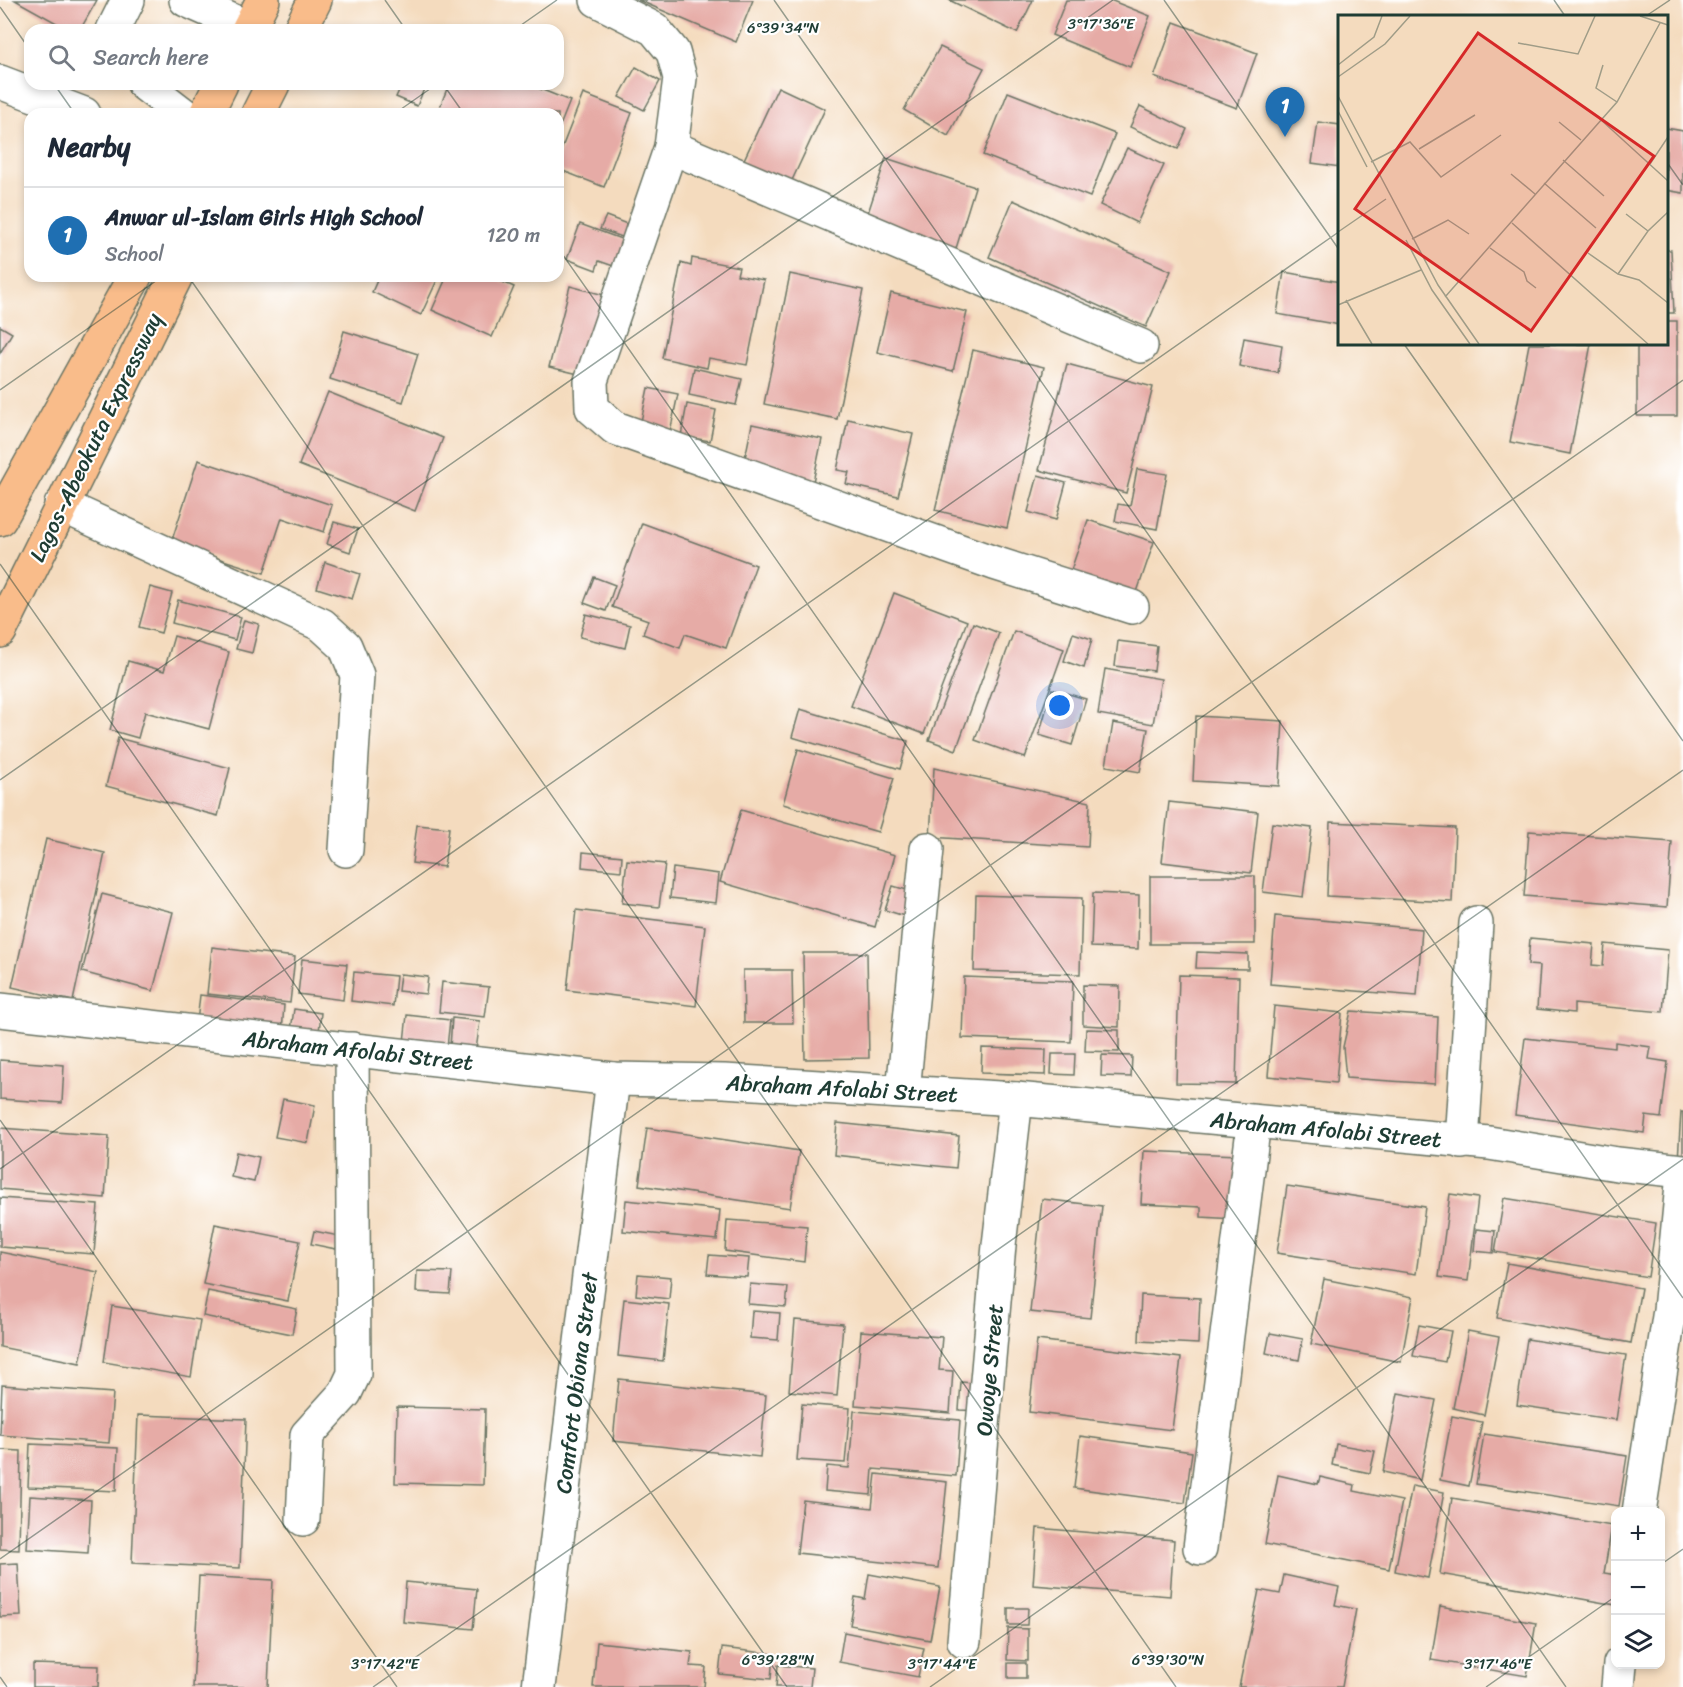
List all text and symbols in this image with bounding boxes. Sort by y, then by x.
text: 3°17'36"E [1068,11,1136,37]
text: 6°39'34"N [747,15,820,41]
inset map [1338,15,1668,345]
search box [24,24,564,90]
text: Search here [93,38,209,77]
icon: search [45,41,78,74]
pin: 1 [1266,88,1304,137]
text: Nearby [48,124,130,170]
text: Anwar ul-Islam Girls High School [105,198,423,237]
text: 1 [63,218,72,253]
text: 120 m [487,218,540,253]
text: School [105,237,164,272]
street label: Lagos-Abeokuta Expressway [18,305,173,569]
your location [1045,691,1074,720]
street label: Abraham Afolabi Street [240,1019,476,1082]
street label: Abraham Afolabi Street [724,1063,959,1114]
street label: Abraham Afolabi Street [1208,1100,1443,1159]
street label: Comfort Obiona Street [544,1269,610,1496]
street label: Owoye Street [964,1302,1015,1438]
map controls [1611,1507,1665,1669]
button: + [1611,1507,1665,1561]
button: − [1611,1561,1665,1615]
button: layers [1611,1615,1665,1669]
text: 6°39'28"N [742,1647,815,1673]
text: 6°39'30"N [1132,1647,1205,1673]
text: 3°17'42"E [351,1651,421,1677]
text: 3°17'44"E [908,1651,978,1677]
text: 3°17'46"E [1464,1651,1534,1677]

